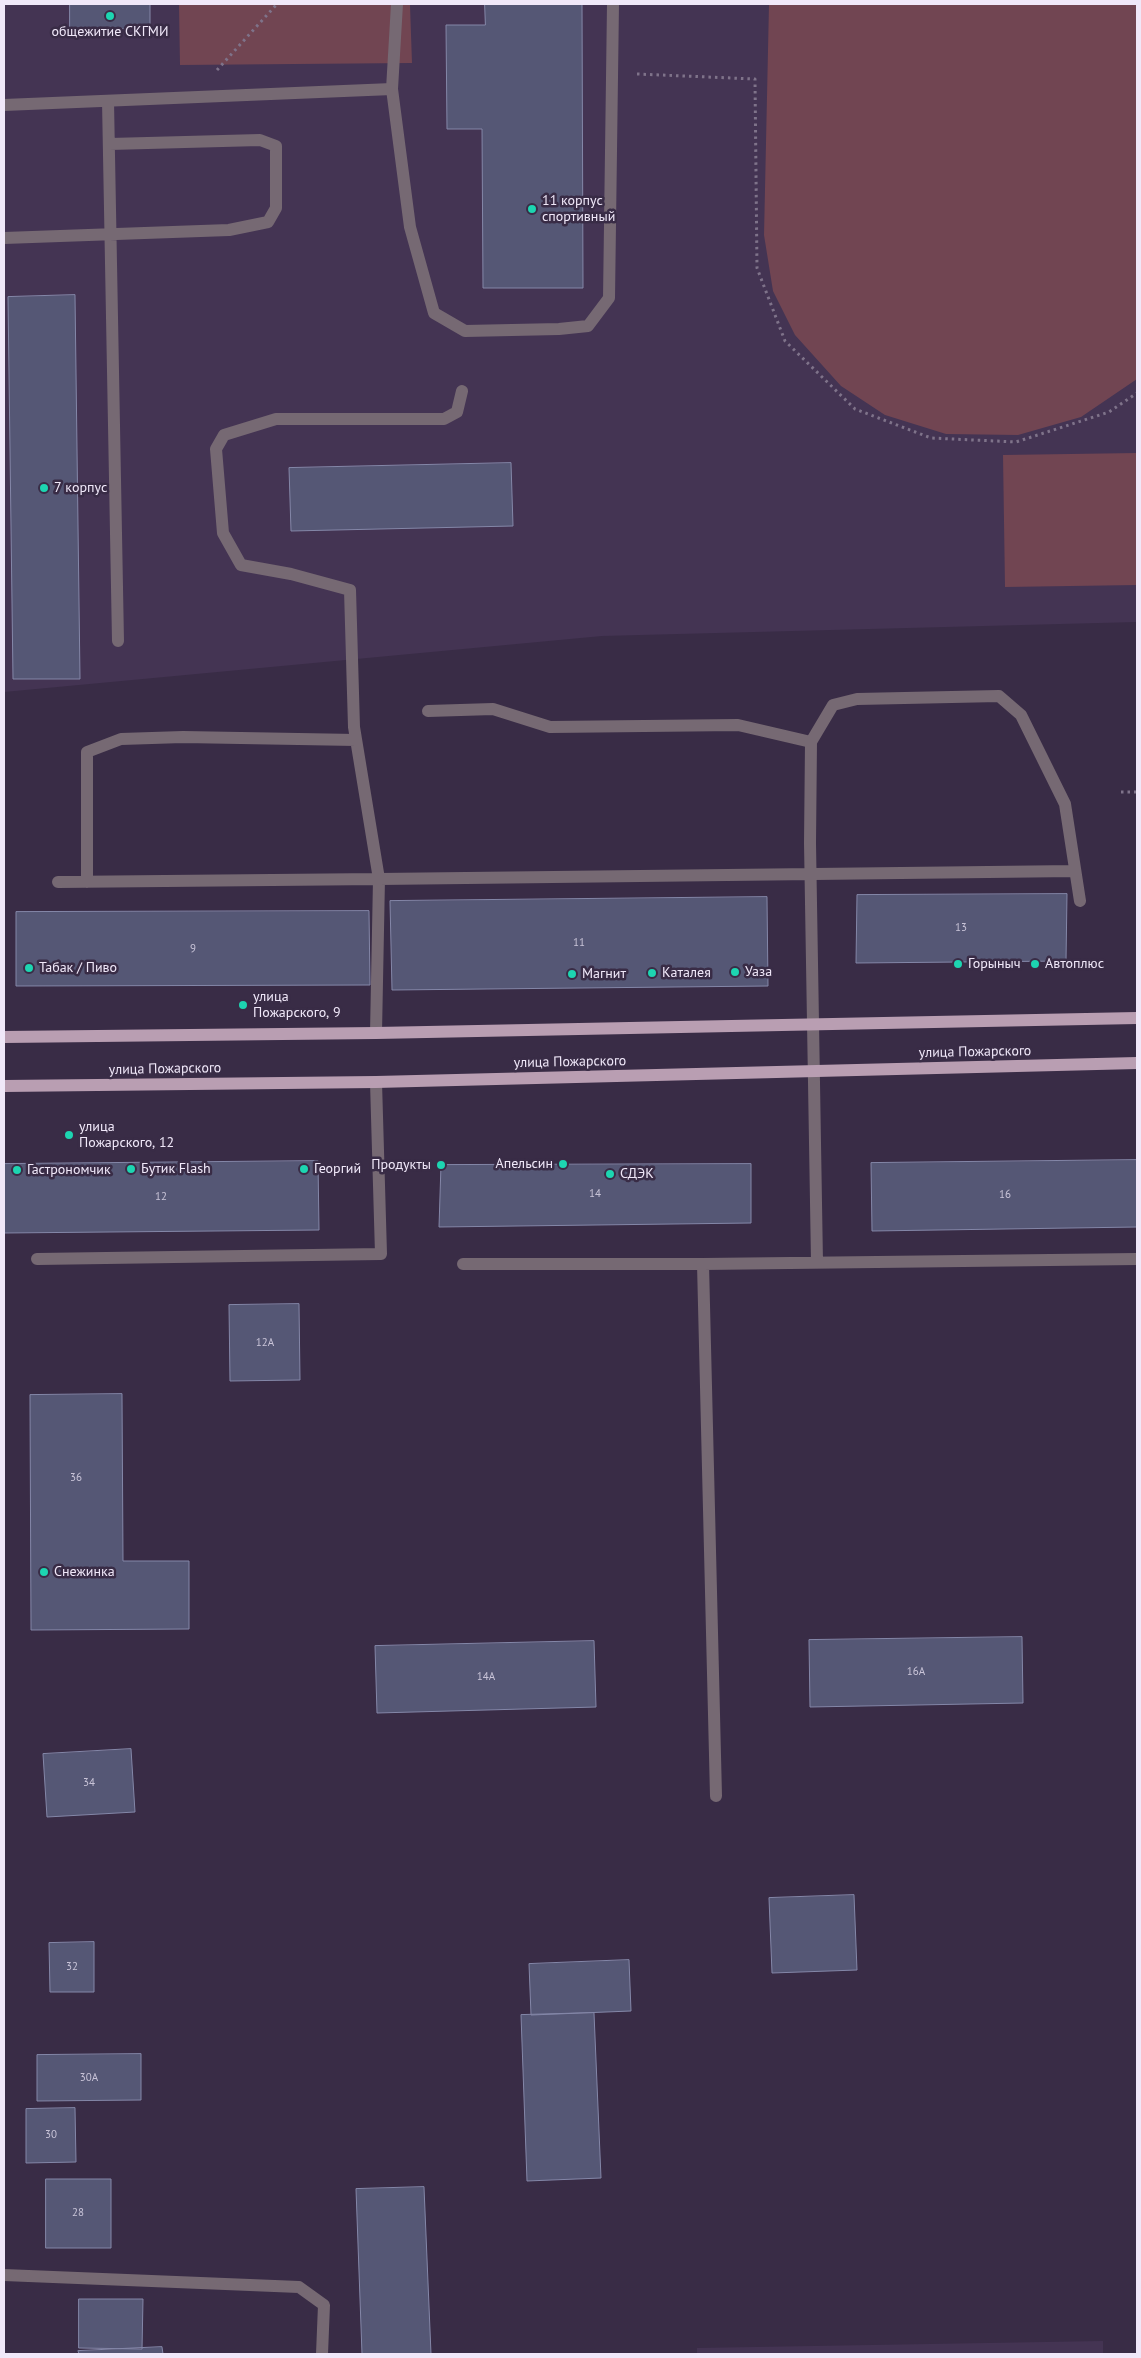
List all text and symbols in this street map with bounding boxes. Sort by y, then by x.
marker: общежитие СКГМИ [104,10,116,22]
place label: общежитие СКГМИ [52,24,168,40]
place label: 11 корпус спортивный [542,193,615,226]
marker: 11 корпус спортивный [526,203,538,215]
place label: 7 корпус [54,480,107,496]
marker: 7 корпус [38,482,50,494]
house number: 13 [955,921,967,935]
house number: 11 [573,936,585,950]
house number: 9 [190,942,196,956]
place label: Горыныч [968,956,1021,972]
place label: Автоплюс [1045,956,1104,972]
marker: Горыныч [952,958,964,970]
marker: Автоплюс [1029,958,1041,970]
place label: Табак / Пиво [39,960,117,976]
marker: Табак / Пиво [23,962,35,974]
place label: Уаза [745,964,772,980]
place label: Каталея [662,965,711,981]
place label: Магнит [582,966,626,982]
marker: Уаза [729,966,741,978]
marker: Каталея [646,967,658,979]
marker: Магнит [566,968,578,980]
place label: улица Пожарского, 9 [253,989,341,1022]
marker: улица Пожарского, 9 [237,999,249,1011]
street label: улица Пожарского [919,1043,1031,1061]
street label: улица Пожарского [514,1053,626,1071]
street label: улица Пожарского [109,1060,221,1078]
place label: улица Пожарского, 12 [79,1119,174,1152]
marker: улица Пожарского, 12 [63,1129,75,1141]
place label: Апельсин [496,1156,553,1172]
place label: Продукты [371,1157,431,1173]
marker: Апельсин [557,1158,569,1170]
marker: Продукты [435,1159,447,1171]
place label: Бутик Flash [141,1161,211,1177]
place label: Георгий [314,1161,361,1177]
place label: Гастрономчик [27,1162,111,1178]
marker: Бутик Flash [125,1163,137,1175]
marker: Георгий [298,1163,310,1175]
marker: Гастрономчик [11,1164,23,1176]
place label: СДЭК [620,1166,654,1182]
marker: СДЭК [604,1168,616,1180]
house number: 14 [589,1187,601,1201]
house number: 16 [999,1188,1011,1202]
house number: 12 [155,1190,167,1204]
house number: 12А [256,1336,274,1350]
house number: 36 [70,1471,82,1485]
place label: Снежинка [54,1564,115,1580]
marker: Снежинка [38,1566,50,1578]
house number: 16А [907,1665,925,1679]
house number: 14А [477,1670,495,1684]
house number: 34 [83,1776,95,1790]
house number: 32 [66,1960,78,1974]
house number: 30А [80,2071,98,2085]
house number: 30 [45,2128,57,2142]
house number: 28 [72,2206,84,2220]

